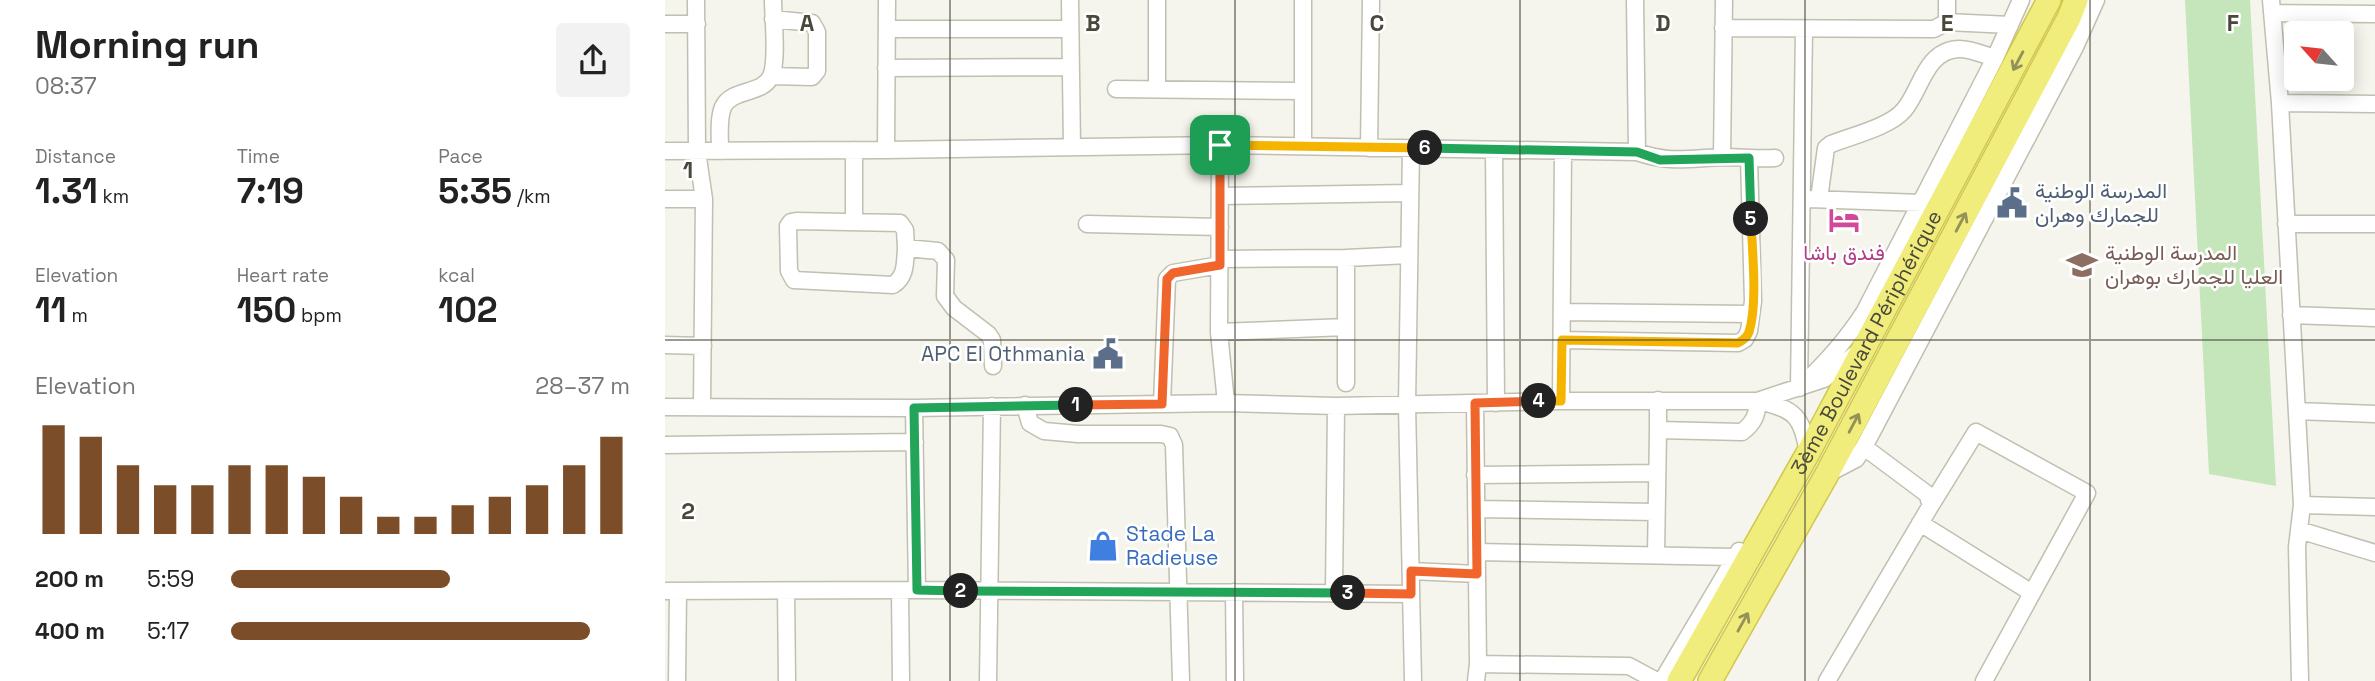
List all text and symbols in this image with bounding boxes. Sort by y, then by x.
text: A [800,8,815,38]
text: B [1085,8,1101,38]
text: C [1370,8,1384,38]
text: D [1655,8,1671,38]
text: E [1941,8,1953,38]
text: F [2227,8,2239,38]
text: Morning run [35,21,260,69]
north arrow [2284,21,2354,91]
map controls [2284,21,2354,91]
button: share [556,23,630,97]
one-way arrow [2011,50,2024,71]
text: 08:37 [35,71,97,101]
pin [1190,115,1250,175]
icon: arrive [1201,126,1239,164]
pin: 6 [1407,130,1443,166]
text: 6 [1419,135,1430,160]
text: Distance [35,144,116,169]
text: Time [237,144,280,169]
text: Pace [438,144,483,169]
text: 1 [683,155,693,185]
text: 1.31 [35,169,98,213]
text: 7:19 [237,169,304,213]
text: 5:35 [438,169,512,213]
place label: المدرسة الوطنية للجمارك وهران [2035,177,2167,228]
text: km [98,184,129,209]
text: /km [512,184,551,209]
public building icon: المدرسة الوطنية للجمارك وهران [1995,186,2029,220]
pin: 5 [1733,202,1769,236]
hotel icon: فندق باشا [1827,203,1861,237]
street label: 3ème Boulevard Périphérique [1784,205,1948,479]
text: 5 [1745,206,1756,231]
one-way arrow [1954,212,1968,233]
place label: فندق باشا [1803,239,1885,266]
place label: المدرسة الوطنية العليا للجمارك بوهران [2105,239,2283,290]
school or university icon: المدرسة الوطنية العليا للجمارك بوهران [2065,248,2099,282]
text: Elevation [35,263,118,288]
text: Heart rate [237,263,329,288]
text: kcal [438,263,475,288]
text: 11 [35,288,67,332]
text: 150 [237,288,296,332]
text: 102 [438,288,498,332]
text: m [67,303,88,328]
text: bpm [296,303,342,328]
public building icon: APC El Othmania [1091,337,1125,371]
place label: APC El Othmania [921,340,1085,367]
text: Elevation [35,371,136,401]
text: 28–37 m [535,371,630,401]
pin: 4 [1521,384,1557,418]
pin: 1 [1059,388,1093,422]
text: 4 [1532,388,1545,413]
text: 1 [1071,392,1080,417]
one-way arrow [1847,413,1861,434]
text: 2 [681,496,695,526]
place label: Stade La Radieuse [1126,520,1219,571]
shop icon: Stade La Radieuse [1086,529,1120,563]
text: 200 m [35,564,104,594]
text: 5:59 [147,564,194,594]
pin: 2 [943,574,979,608]
pin: 3 [1331,576,1365,610]
text: 2 [955,578,966,603]
text: 3 [1342,580,1353,605]
one-way arrow [1736,612,1750,632]
text: 400 m [35,616,105,646]
text: 5:17 [147,616,189,646]

